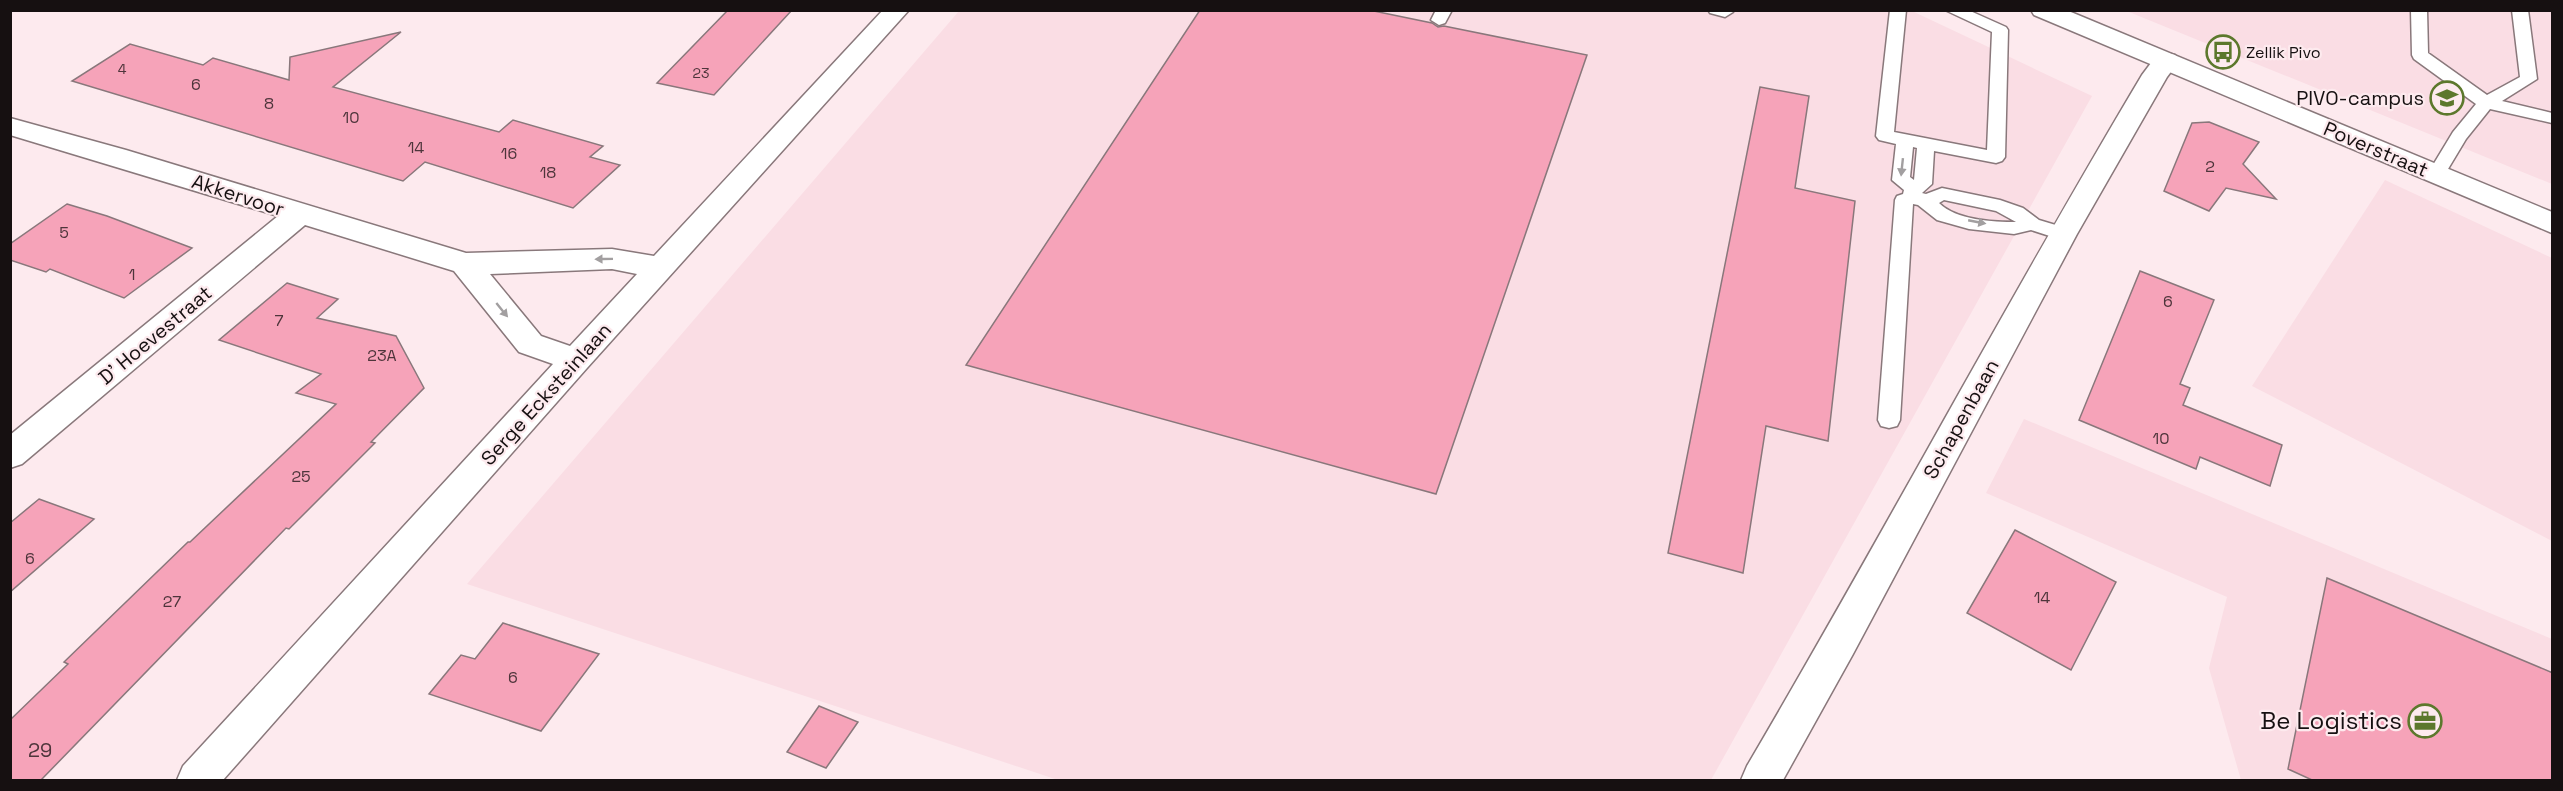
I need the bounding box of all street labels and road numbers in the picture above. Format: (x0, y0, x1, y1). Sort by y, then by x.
street label: Poverstraat (2320, 115, 2432, 183)
street label: Akkervoor (189, 168, 287, 222)
street label: D' Hoevestraat (93, 280, 217, 390)
street label: Serge Ecksteinlaan (475, 317, 617, 471)
street label: Schapenbaan (1917, 354, 2005, 484)

